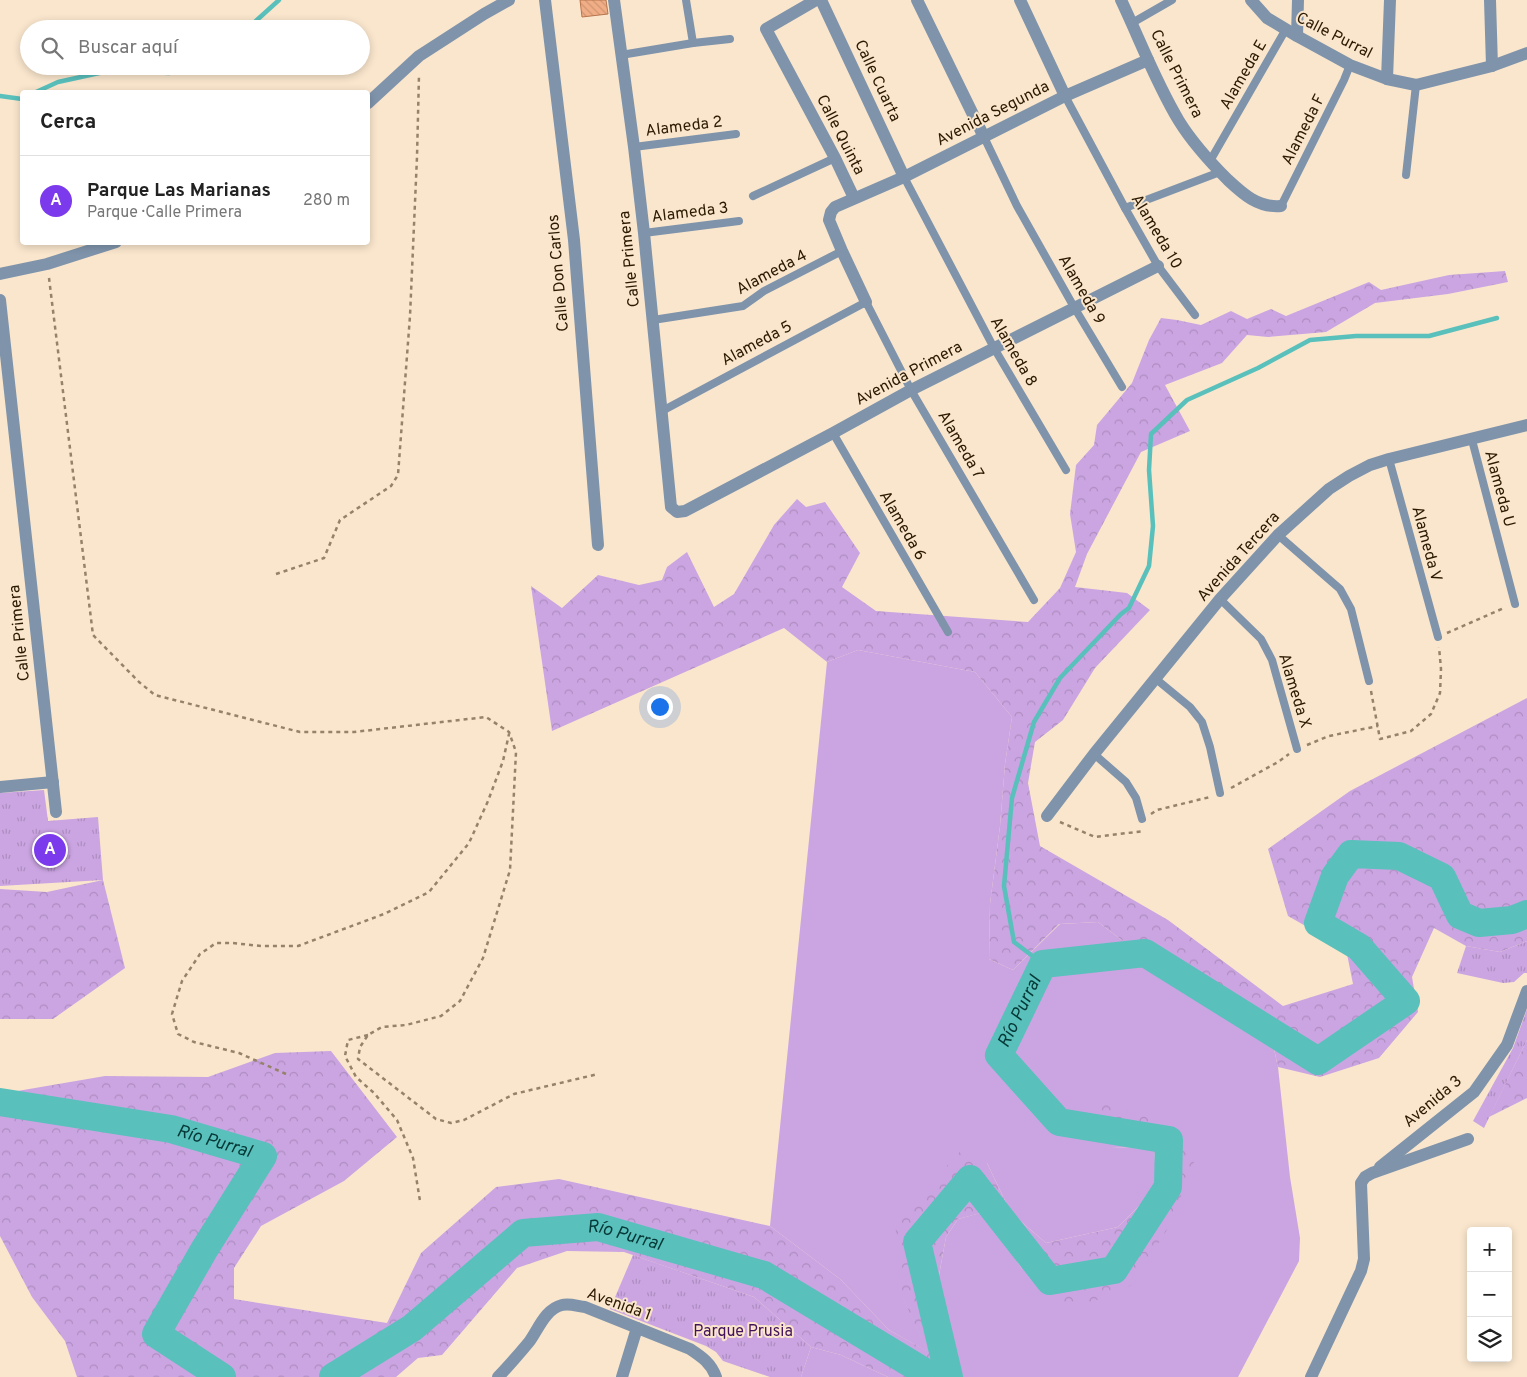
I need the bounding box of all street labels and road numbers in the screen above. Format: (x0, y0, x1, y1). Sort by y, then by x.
street label: Calle Purral (1292, 8, 1376, 64)
street label: Calle Primera (1145, 26, 1207, 122)
street label: Calle Cuarta (849, 37, 905, 125)
street label: Alameda E (1216, 37, 1272, 113)
street label: Avenida Segunda (933, 77, 1053, 151)
street label: Alameda F (1278, 91, 1330, 169)
street label: Calle Quinta (811, 92, 869, 178)
street label: Alameda 2 (644, 112, 724, 142)
street label: Alameda 10 (1126, 191, 1186, 273)
street label: Alameda 3 (650, 198, 730, 228)
street label: Calle Primera (615, 210, 645, 308)
street label: Calle Don Carlos (544, 214, 574, 332)
street label: Alameda 4 (733, 246, 811, 300)
street label: Alameda 9 (1053, 252, 1109, 328)
street label: Alameda 8 (985, 314, 1041, 390)
street label: Alameda 5 (718, 317, 796, 371)
street label: Avenida Primera (852, 337, 966, 411)
street label: Alameda 7 (933, 407, 987, 483)
street label: Alameda U (1479, 448, 1519, 530)
street label: Alameda 6 (874, 488, 930, 564)
street label: Alameda V (1406, 504, 1446, 584)
street label: Avenida Tercera (1193, 508, 1285, 606)
street label: Calle Primera (5, 584, 35, 682)
street label: Alameda X (1273, 651, 1315, 731)
street label: Avenida 3 (1399, 1072, 1467, 1132)
street label: Avenida 1 (584, 1284, 654, 1326)

